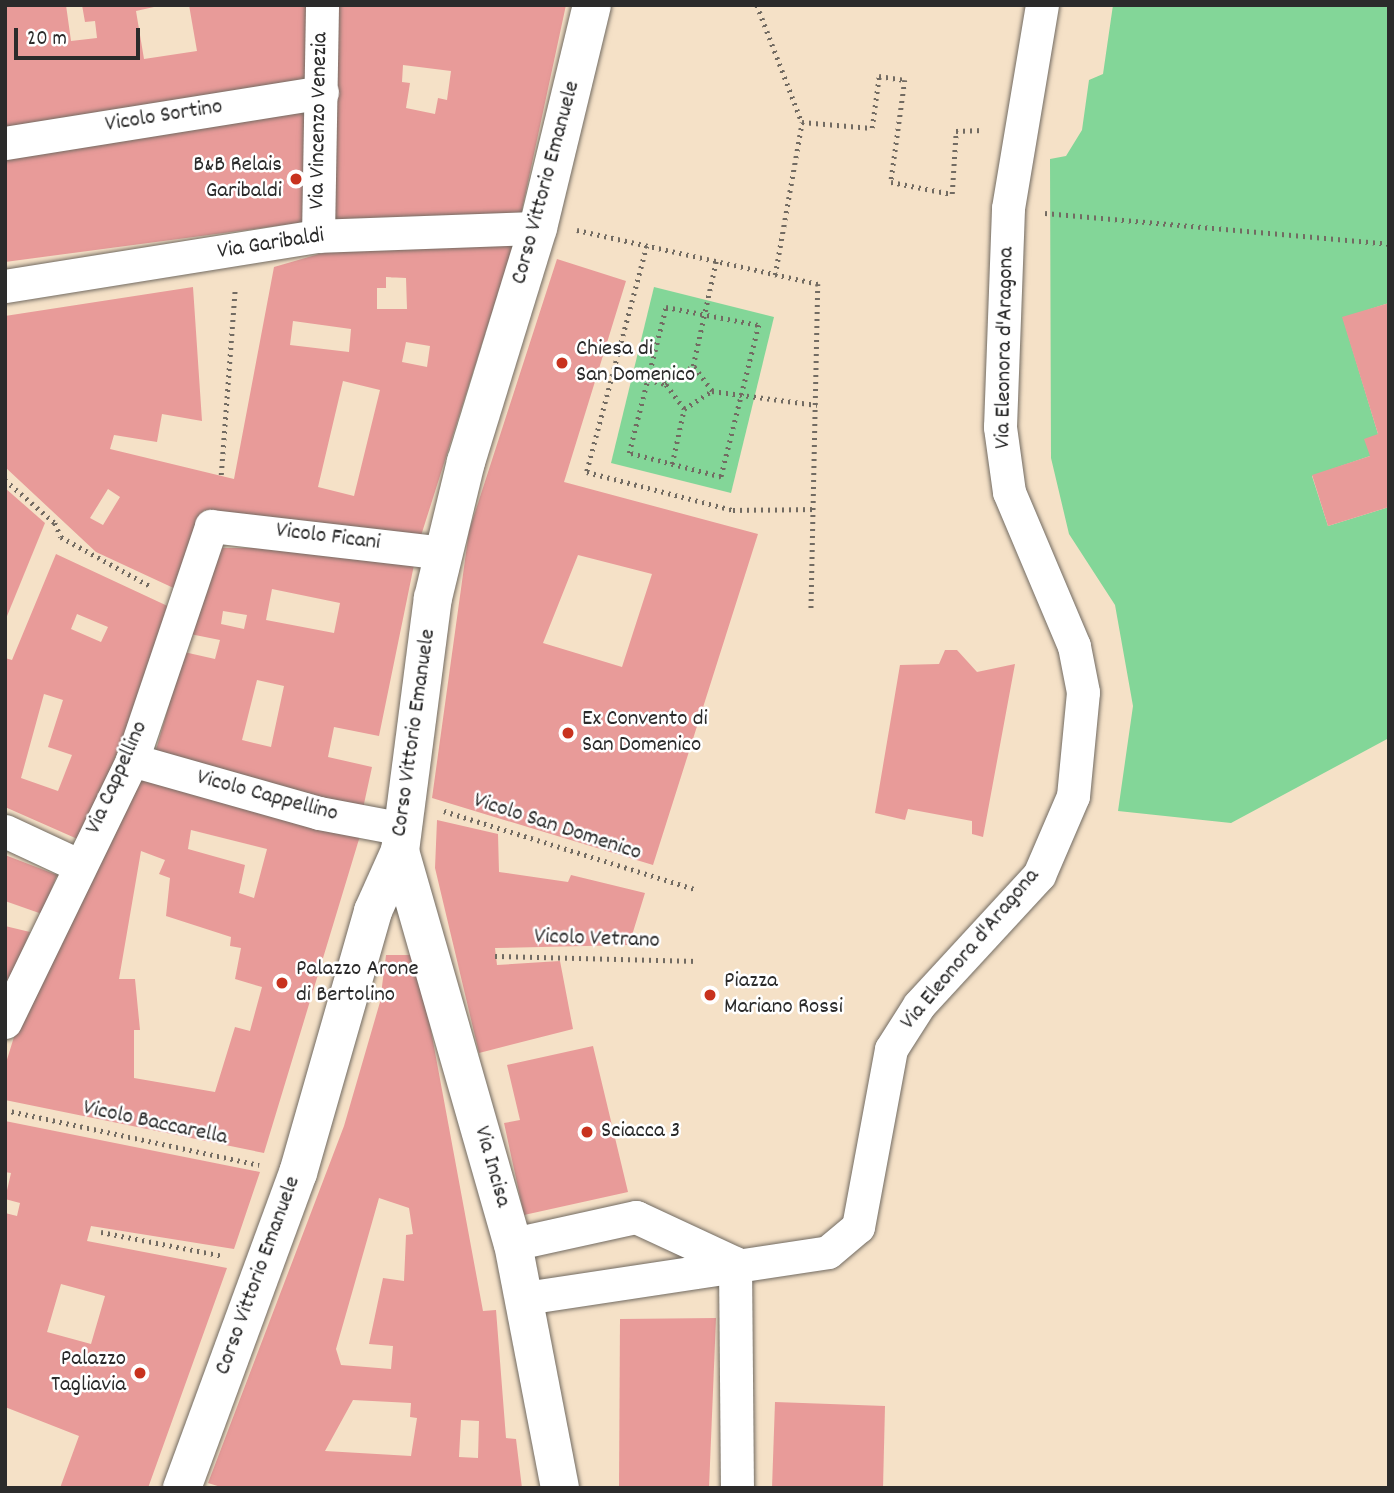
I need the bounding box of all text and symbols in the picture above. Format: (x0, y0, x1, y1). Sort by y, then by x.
scale bar (18, 14, 144, 58)
text: 20 m (27, 25, 67, 55)
street label: Via Vincenzo Venezia (305, 32, 335, 210)
street label: Corso Vittorio Emanuele (507, 78, 587, 288)
street label: Vicolo Sortino (103, 94, 225, 140)
place label: B&B Relais Garibaldi (193, 152, 282, 206)
marker: B&B Relais Garibaldi (288, 171, 304, 187)
street label: Via Garibaldi (216, 223, 326, 267)
street label: Via Eleonora d'Aragona (990, 247, 1022, 449)
place label: Chiesa di San Domenico (576, 336, 695, 390)
marker: Chiesa di San Domenico (554, 355, 570, 371)
street label: Vicolo Ficani (274, 518, 382, 558)
street label: Corso Vittorio Emanuele (387, 627, 443, 839)
place label: Ex Convento di San Domenico (582, 706, 708, 760)
street label: Via Cappellino (81, 717, 155, 839)
marker: Ex Convento di San Domenico (560, 725, 576, 741)
street label: Vicolo Cappellino (193, 765, 341, 829)
street label: Vicolo San Domenico (470, 788, 644, 868)
street label: Via Eleonora d'Aragona (896, 864, 1046, 1036)
street label: Vicolo Vetrano (534, 924, 660, 956)
place label: Palazzo Arone di Bertolino (296, 956, 419, 1010)
place label: Piazza Mariano Rossi (724, 968, 843, 1022)
marker: Palazzo Arone di Bertolino (274, 975, 290, 991)
marker: Piazza Mariano Rossi (702, 987, 718, 1003)
street label: Vicolo Baccarella (80, 1095, 230, 1153)
place label: Sciacca 3 (601, 1118, 680, 1146)
street label: Via Incisa (466, 1123, 516, 1211)
marker: Sciacca 3 (579, 1124, 595, 1140)
street label: Corso Vittorio Emanuele (210, 1173, 308, 1379)
place label: Palazzo Tagliavia (51, 1346, 126, 1400)
marker: Palazzo Tagliavia (132, 1365, 148, 1381)

